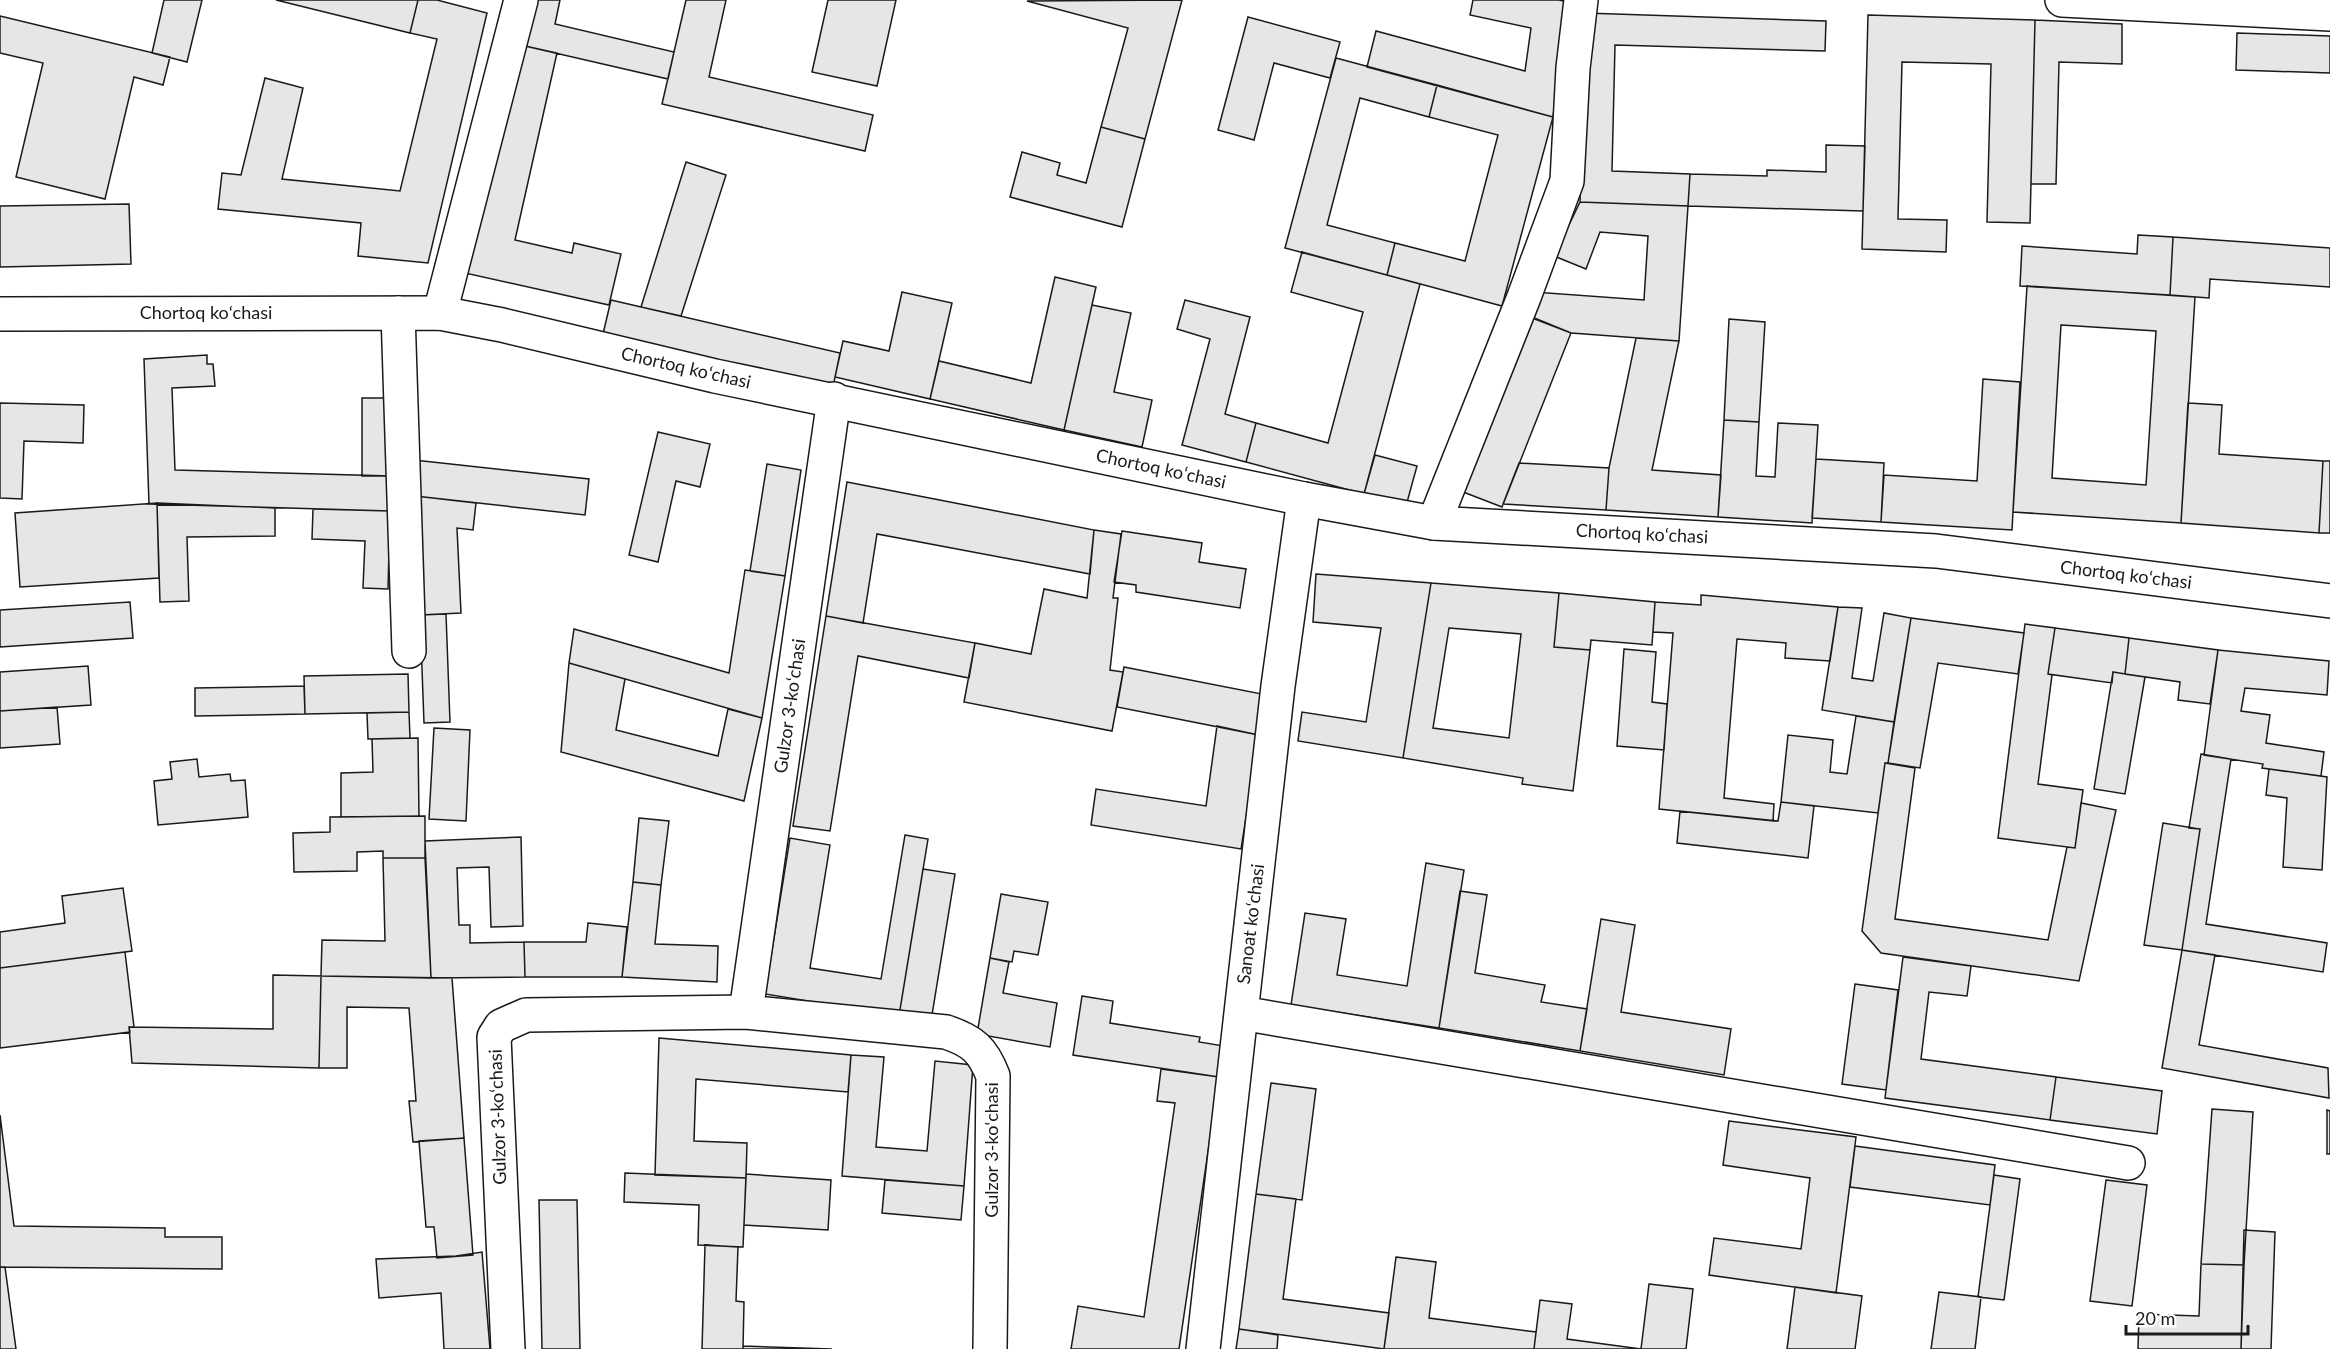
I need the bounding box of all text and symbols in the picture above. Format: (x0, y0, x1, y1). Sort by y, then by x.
street label: Chortoq koʻchasi (140, 301, 272, 323)
street label: Chortoq koʻchasi (619, 341, 753, 393)
street label: Chortoq koʻchasi (1094, 443, 1228, 493)
street label: Chortoq koʻchasi (1575, 519, 1709, 547)
street label: Chortoq koʻchasi (2059, 555, 2193, 593)
street label: Gulzor 3-koʻchasi (769, 637, 809, 775)
street label: Sanoat koʻchasi (1232, 862, 1268, 985)
street label: Gulzor 3-koʻchasi (484, 1049, 510, 1185)
street label: Gulzor 3-koʻchasi (980, 1082, 1002, 1218)
scale bar (2126, 1298, 2248, 1336)
text: 20 m (2135, 1307, 2175, 1329)

